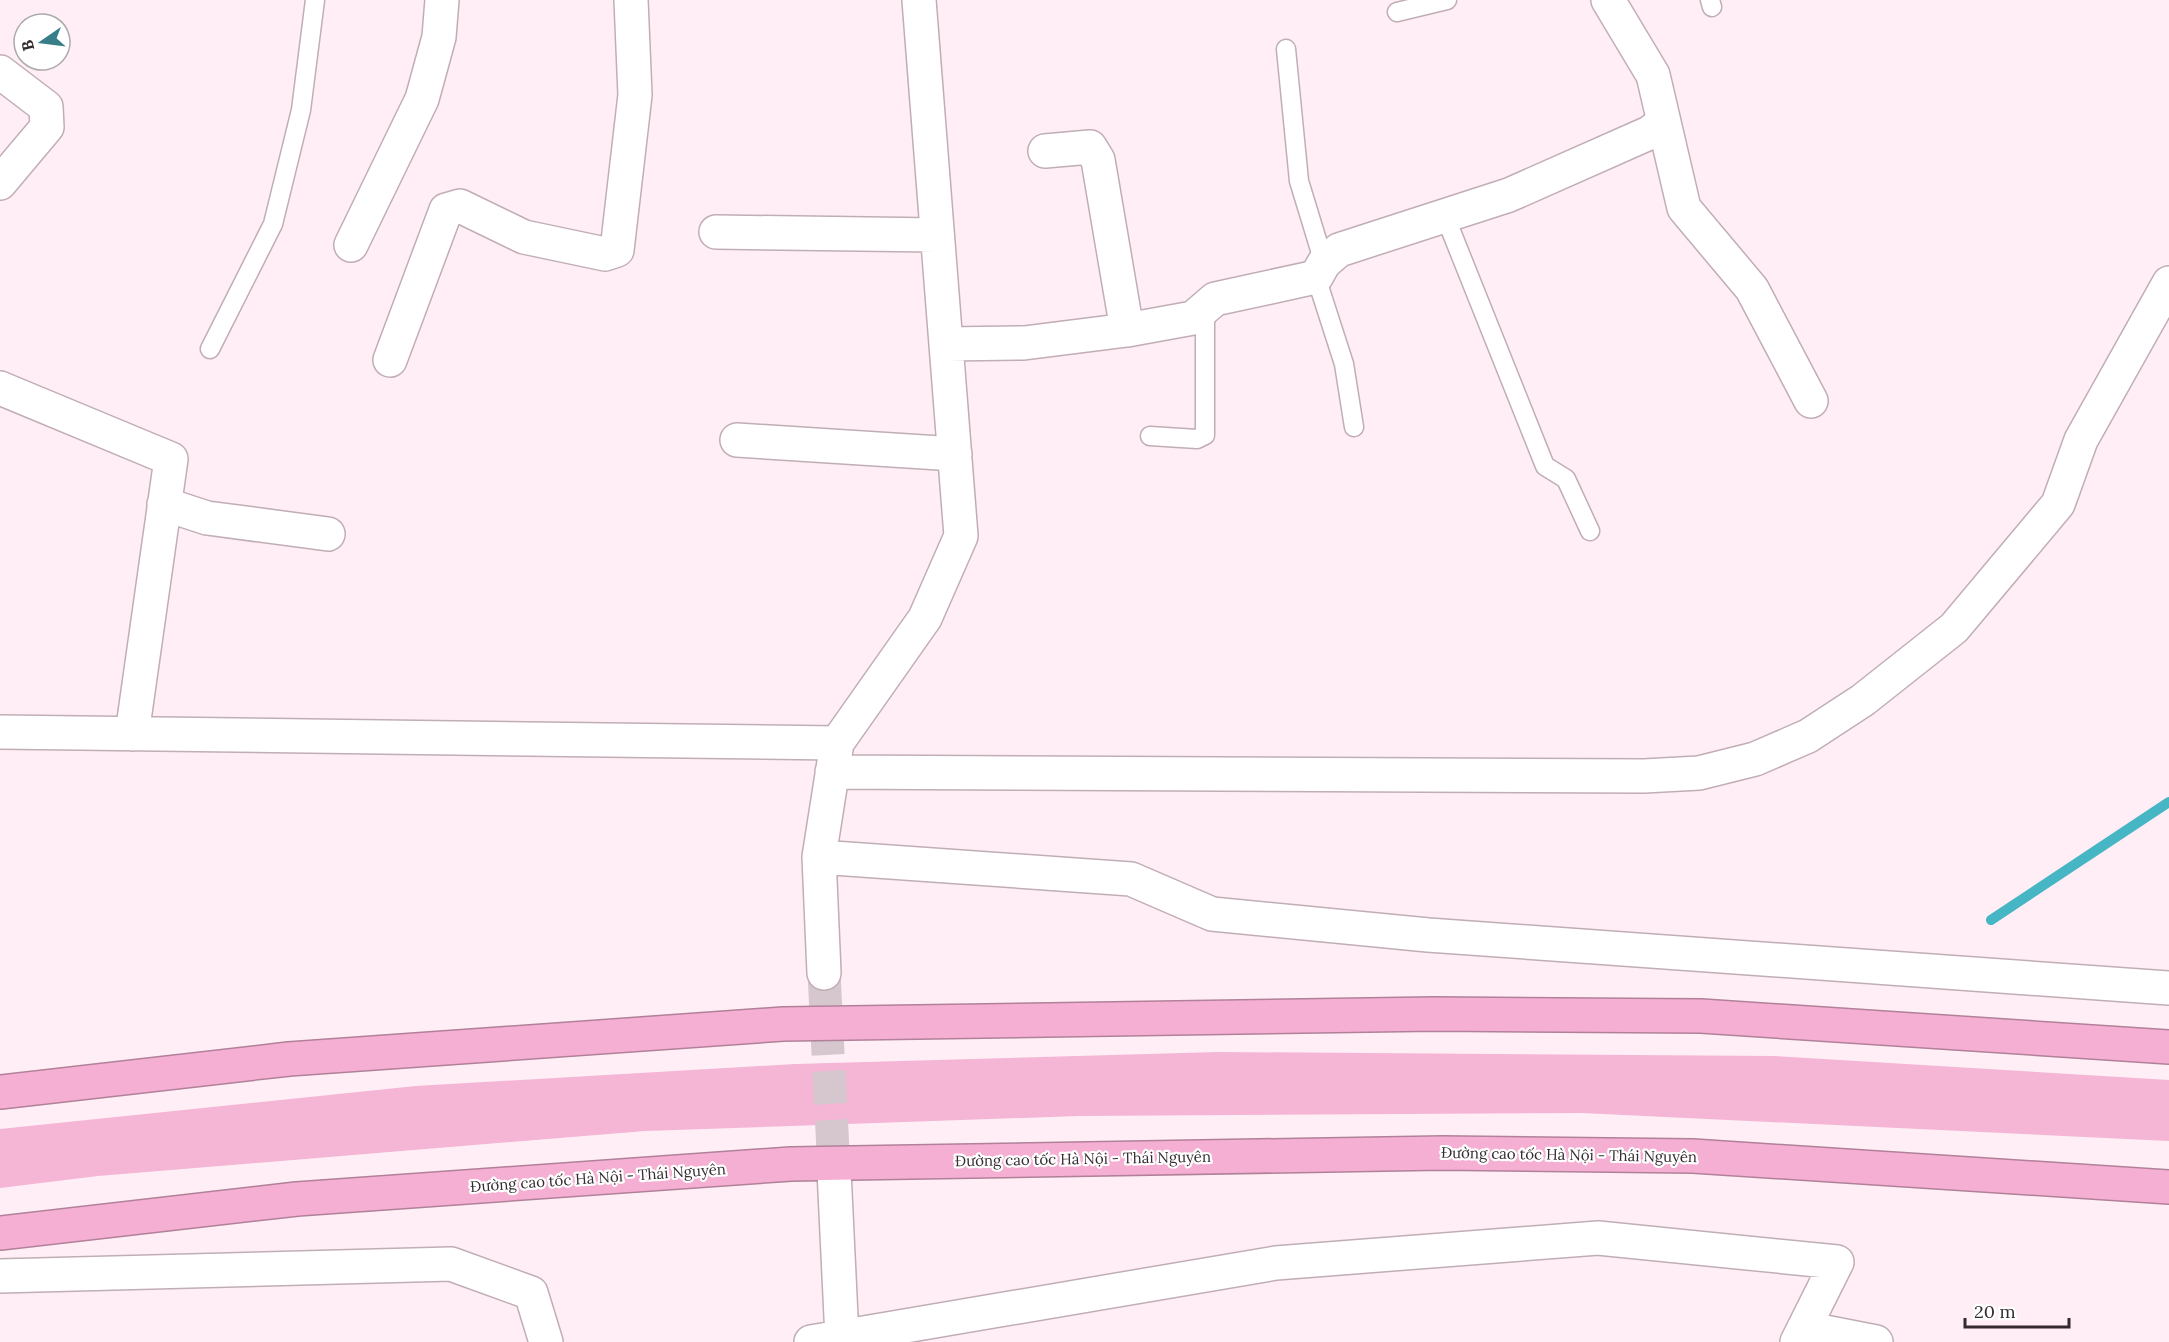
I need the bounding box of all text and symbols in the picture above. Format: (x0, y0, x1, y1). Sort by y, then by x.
north arrow (12, 12, 72, 72)
text: B (16, 38, 38, 53)
street label: Đường cao tốc Hà Nội - Thái Nguyên (1441, 1143, 1697, 1166)
street label: Đường cao tốc Hà Nội - Thái Nguyên (955, 1147, 1211, 1170)
street label: Đường cao tốc Hà Nội - Thái Nguyên (470, 1159, 726, 1196)
scale bar (1965, 1291, 2068, 1329)
text: 20 m (1974, 1300, 2016, 1323)

